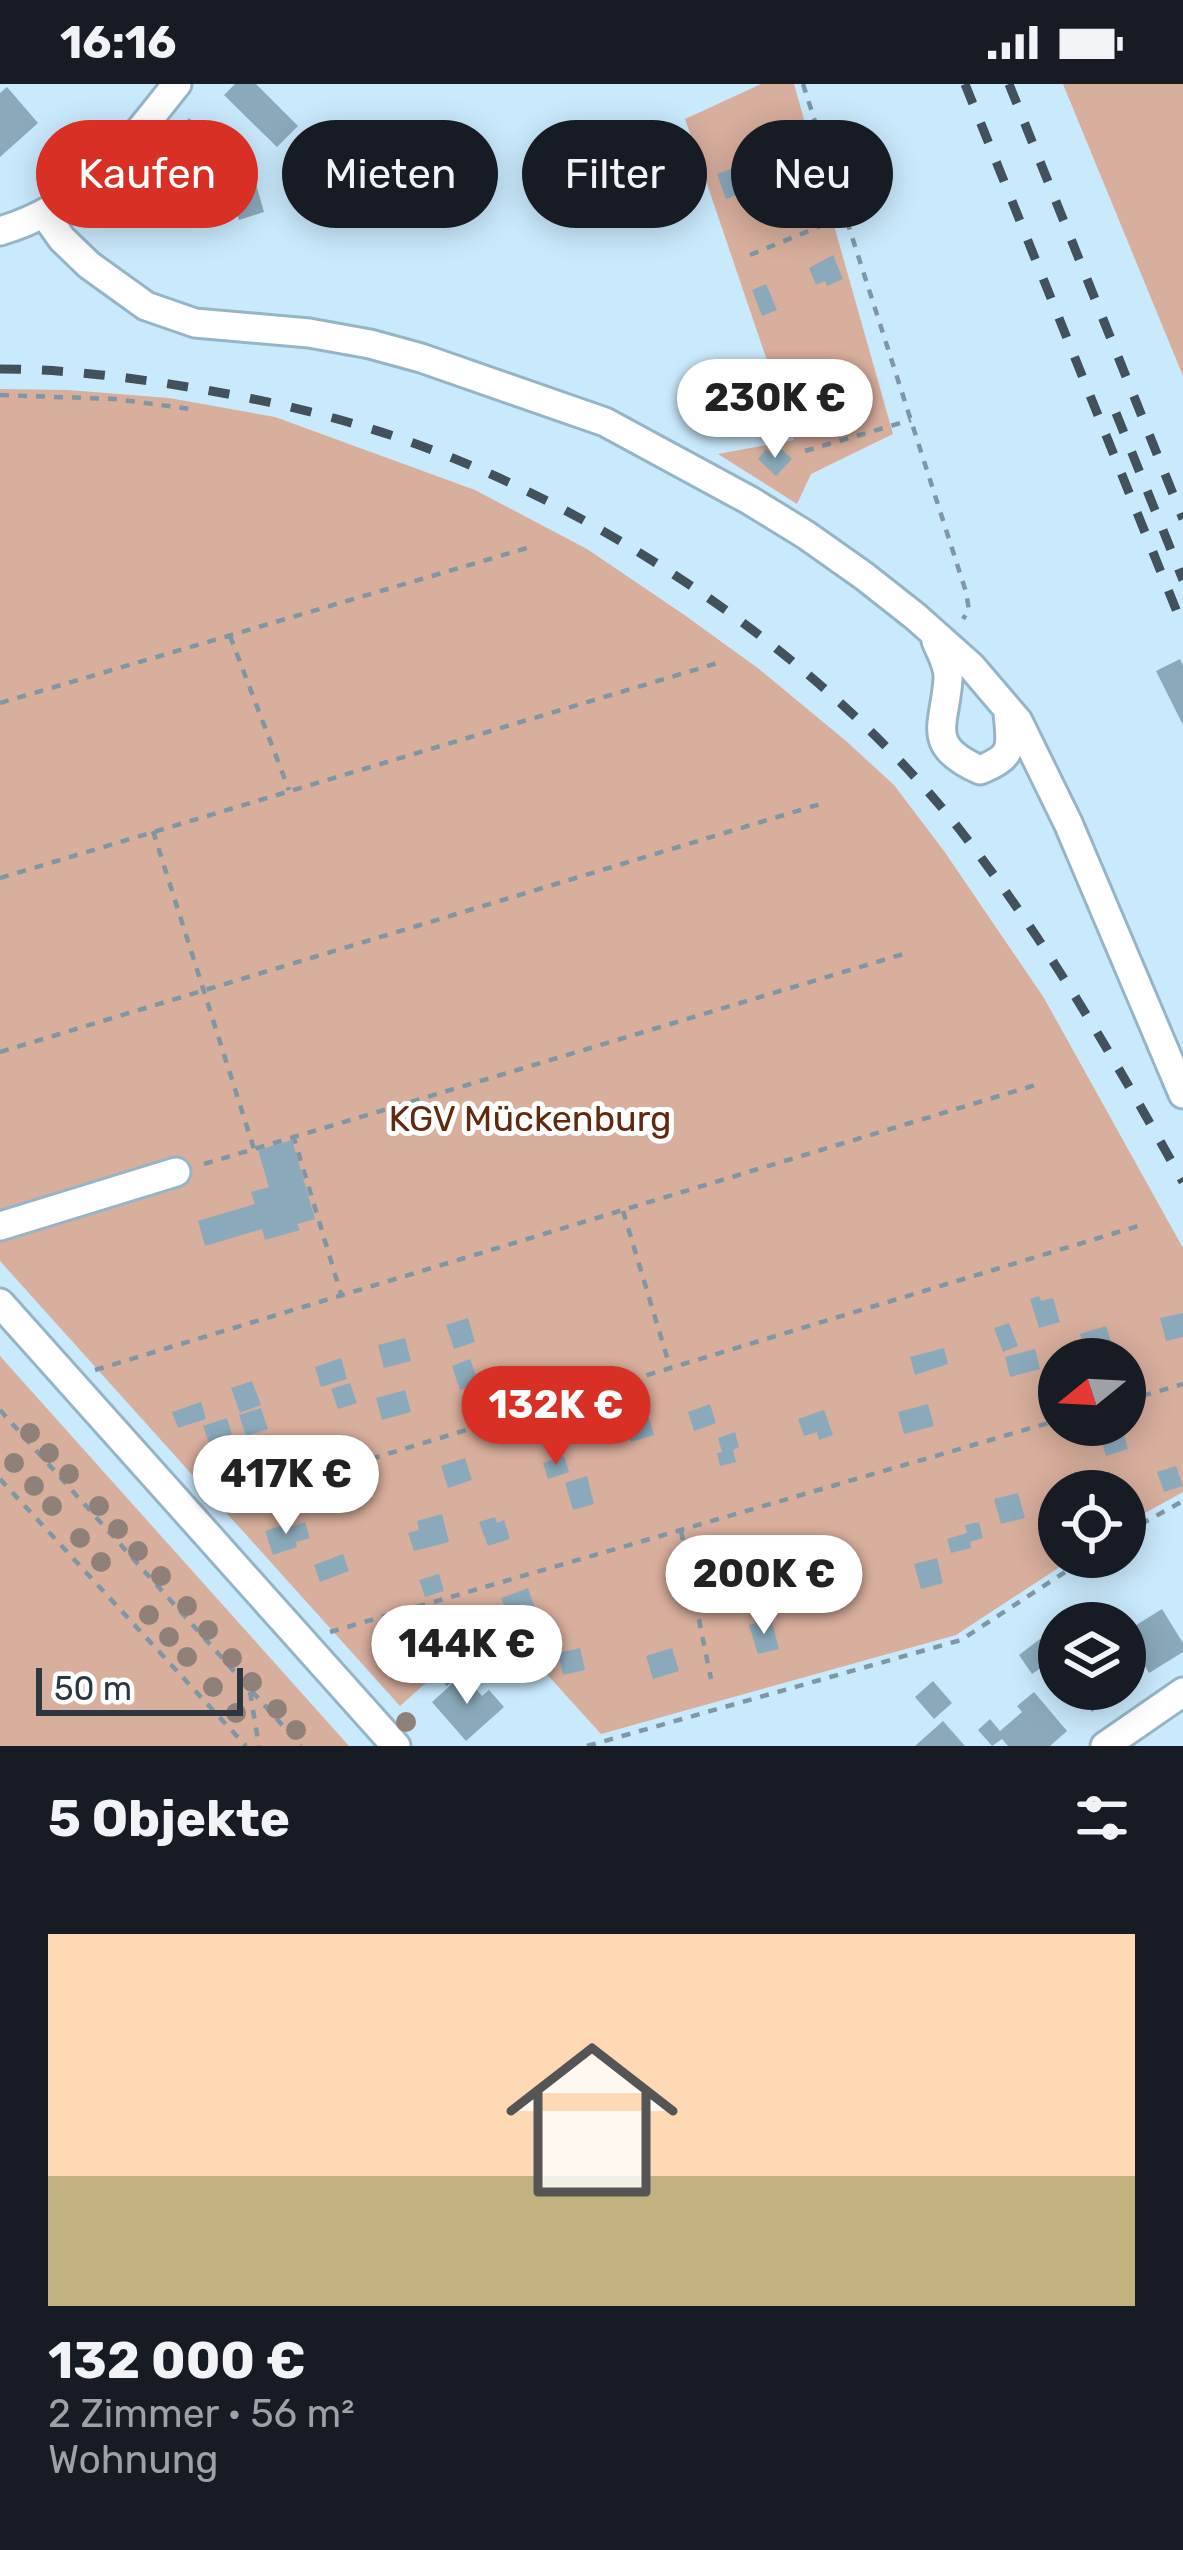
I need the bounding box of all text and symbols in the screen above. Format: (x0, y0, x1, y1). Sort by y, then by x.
text: 16:16 (60, 16, 176, 69)
chip: Kaufen (36, 120, 258, 228)
chip: Mieten (282, 120, 498, 228)
chip: Filter (522, 120, 707, 228)
chip: Neu (731, 120, 893, 228)
pin: 230K € (677, 359, 873, 461)
text: 230K € (704, 375, 846, 421)
park label: KGV Mückenburg (388, 1097, 672, 1140)
north arrow (1038, 1338, 1146, 1446)
map controls (1038, 1338, 1146, 1710)
pin: 132K € (458, 1366, 654, 1468)
text: 132K € (488, 1382, 624, 1428)
pin: 417K € (188, 1435, 384, 1537)
text: 417K € (220, 1451, 352, 1497)
button: locate (1038, 1470, 1146, 1578)
pin: 200K € (666, 1535, 862, 1637)
text: 200K € (693, 1551, 836, 1597)
button: layers (1038, 1602, 1146, 1710)
pin: 144K € (369, 1605, 565, 1707)
text: 144K € (398, 1621, 536, 1667)
scale bar (36, 1662, 243, 1715)
text: 50 m (54, 1669, 132, 1708)
icon: filters (1069, 1785, 1135, 1851)
text: 5 Objekte (48, 1788, 290, 1849)
icon: home (484, 2012, 700, 2228)
text: 132 000 € (48, 2330, 306, 2391)
text: 2 Zimmer · 56 m² (48, 2391, 355, 2437)
text: Wohnung (48, 2437, 219, 2483)

